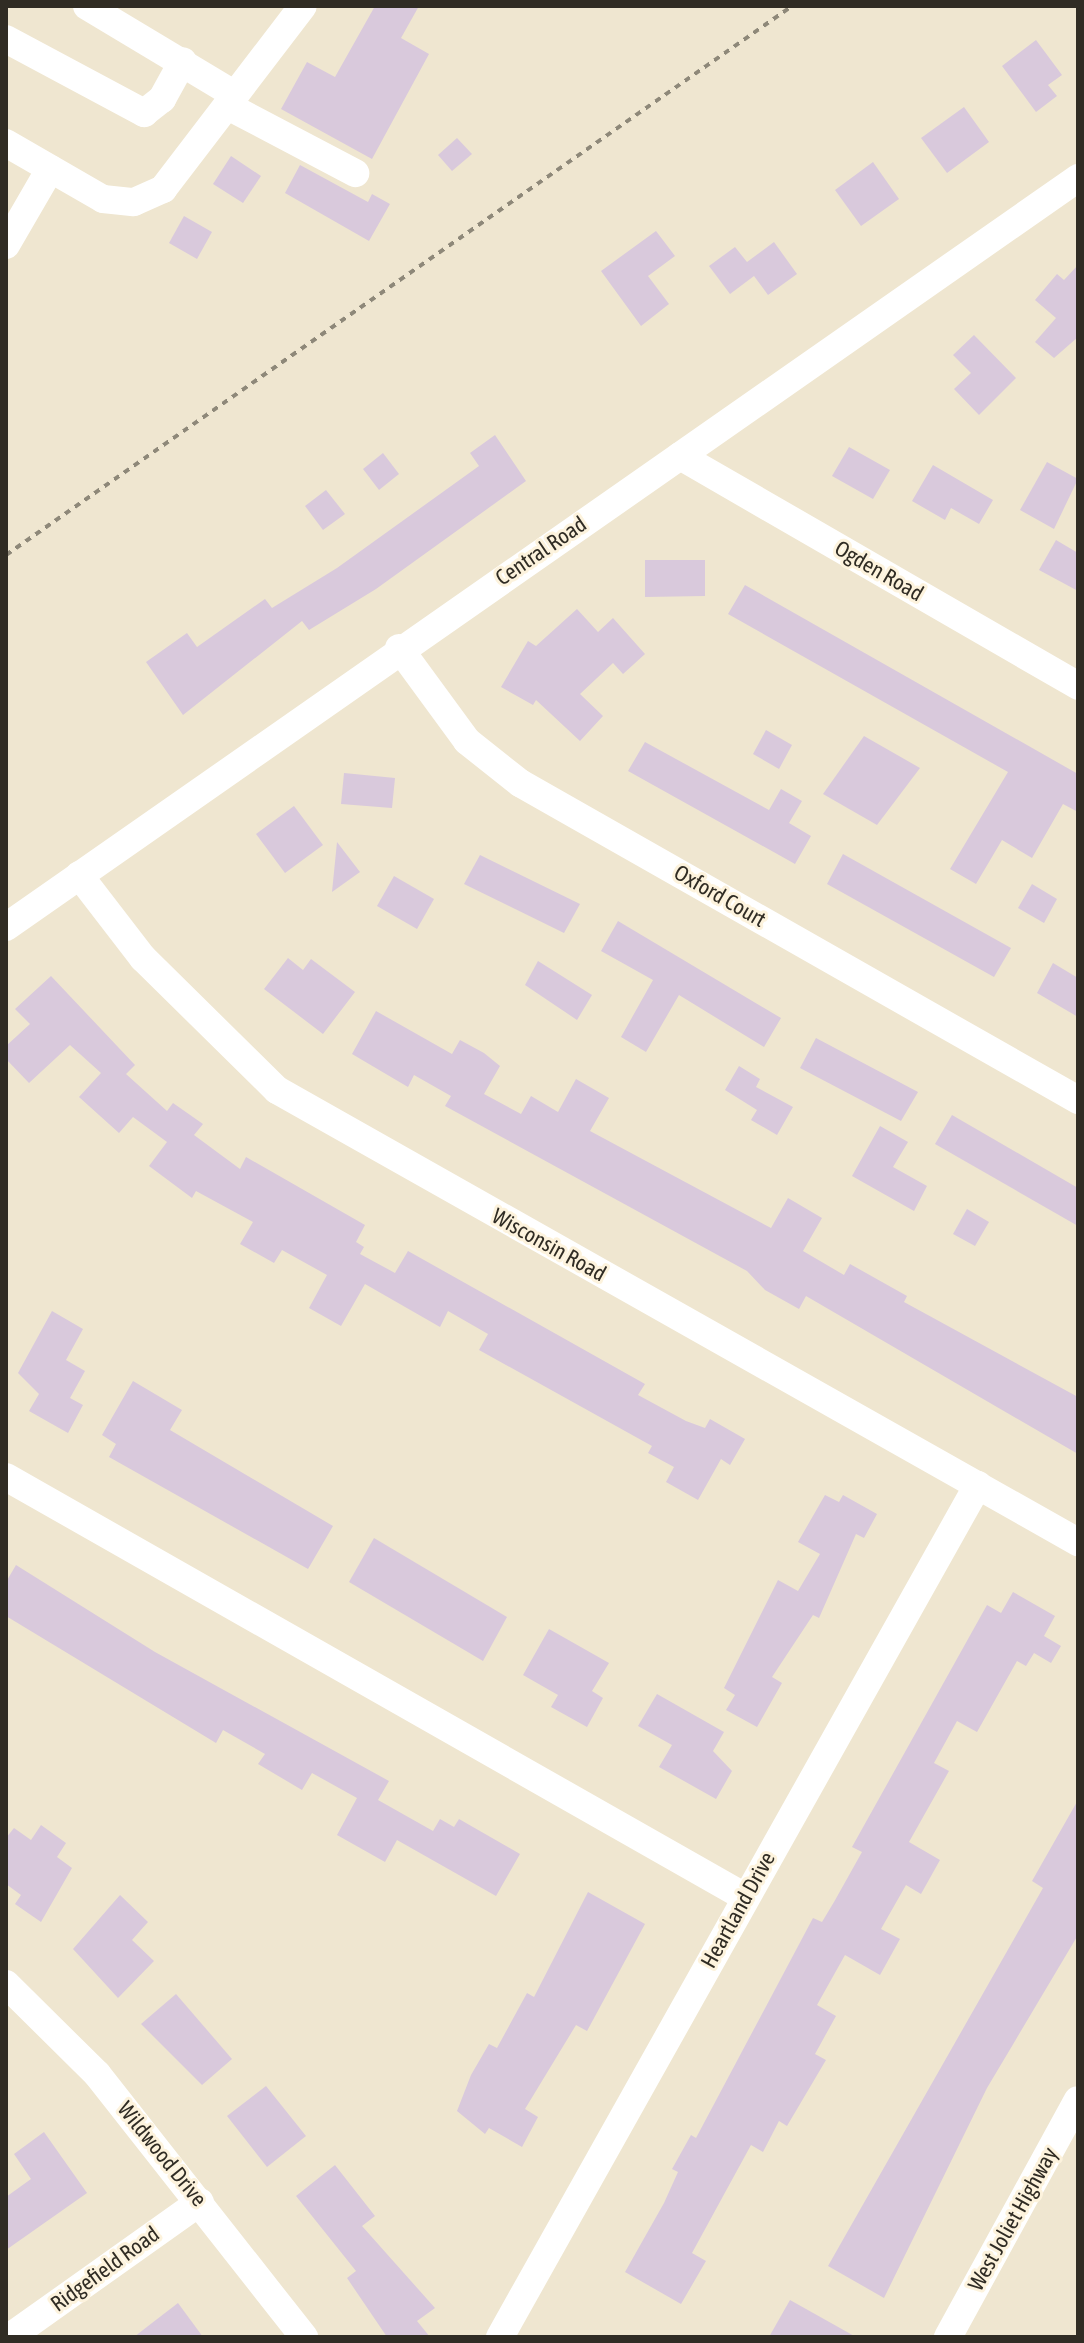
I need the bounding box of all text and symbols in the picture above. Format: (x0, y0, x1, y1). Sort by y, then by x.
street label: Central Road (491, 511, 591, 591)
street label: Ogden Road (830, 535, 928, 607)
street label: Oxford Court (669, 859, 771, 933)
street label: Wisconsin Road (487, 1203, 611, 1287)
street label: Heartland Drive (695, 1847, 781, 1973)
street label: Wildwood Drive (112, 2096, 212, 2212)
street label: West Joliet Highway (963, 2143, 1063, 2295)
street label: Ridgefield Road (46, 2221, 164, 2317)

